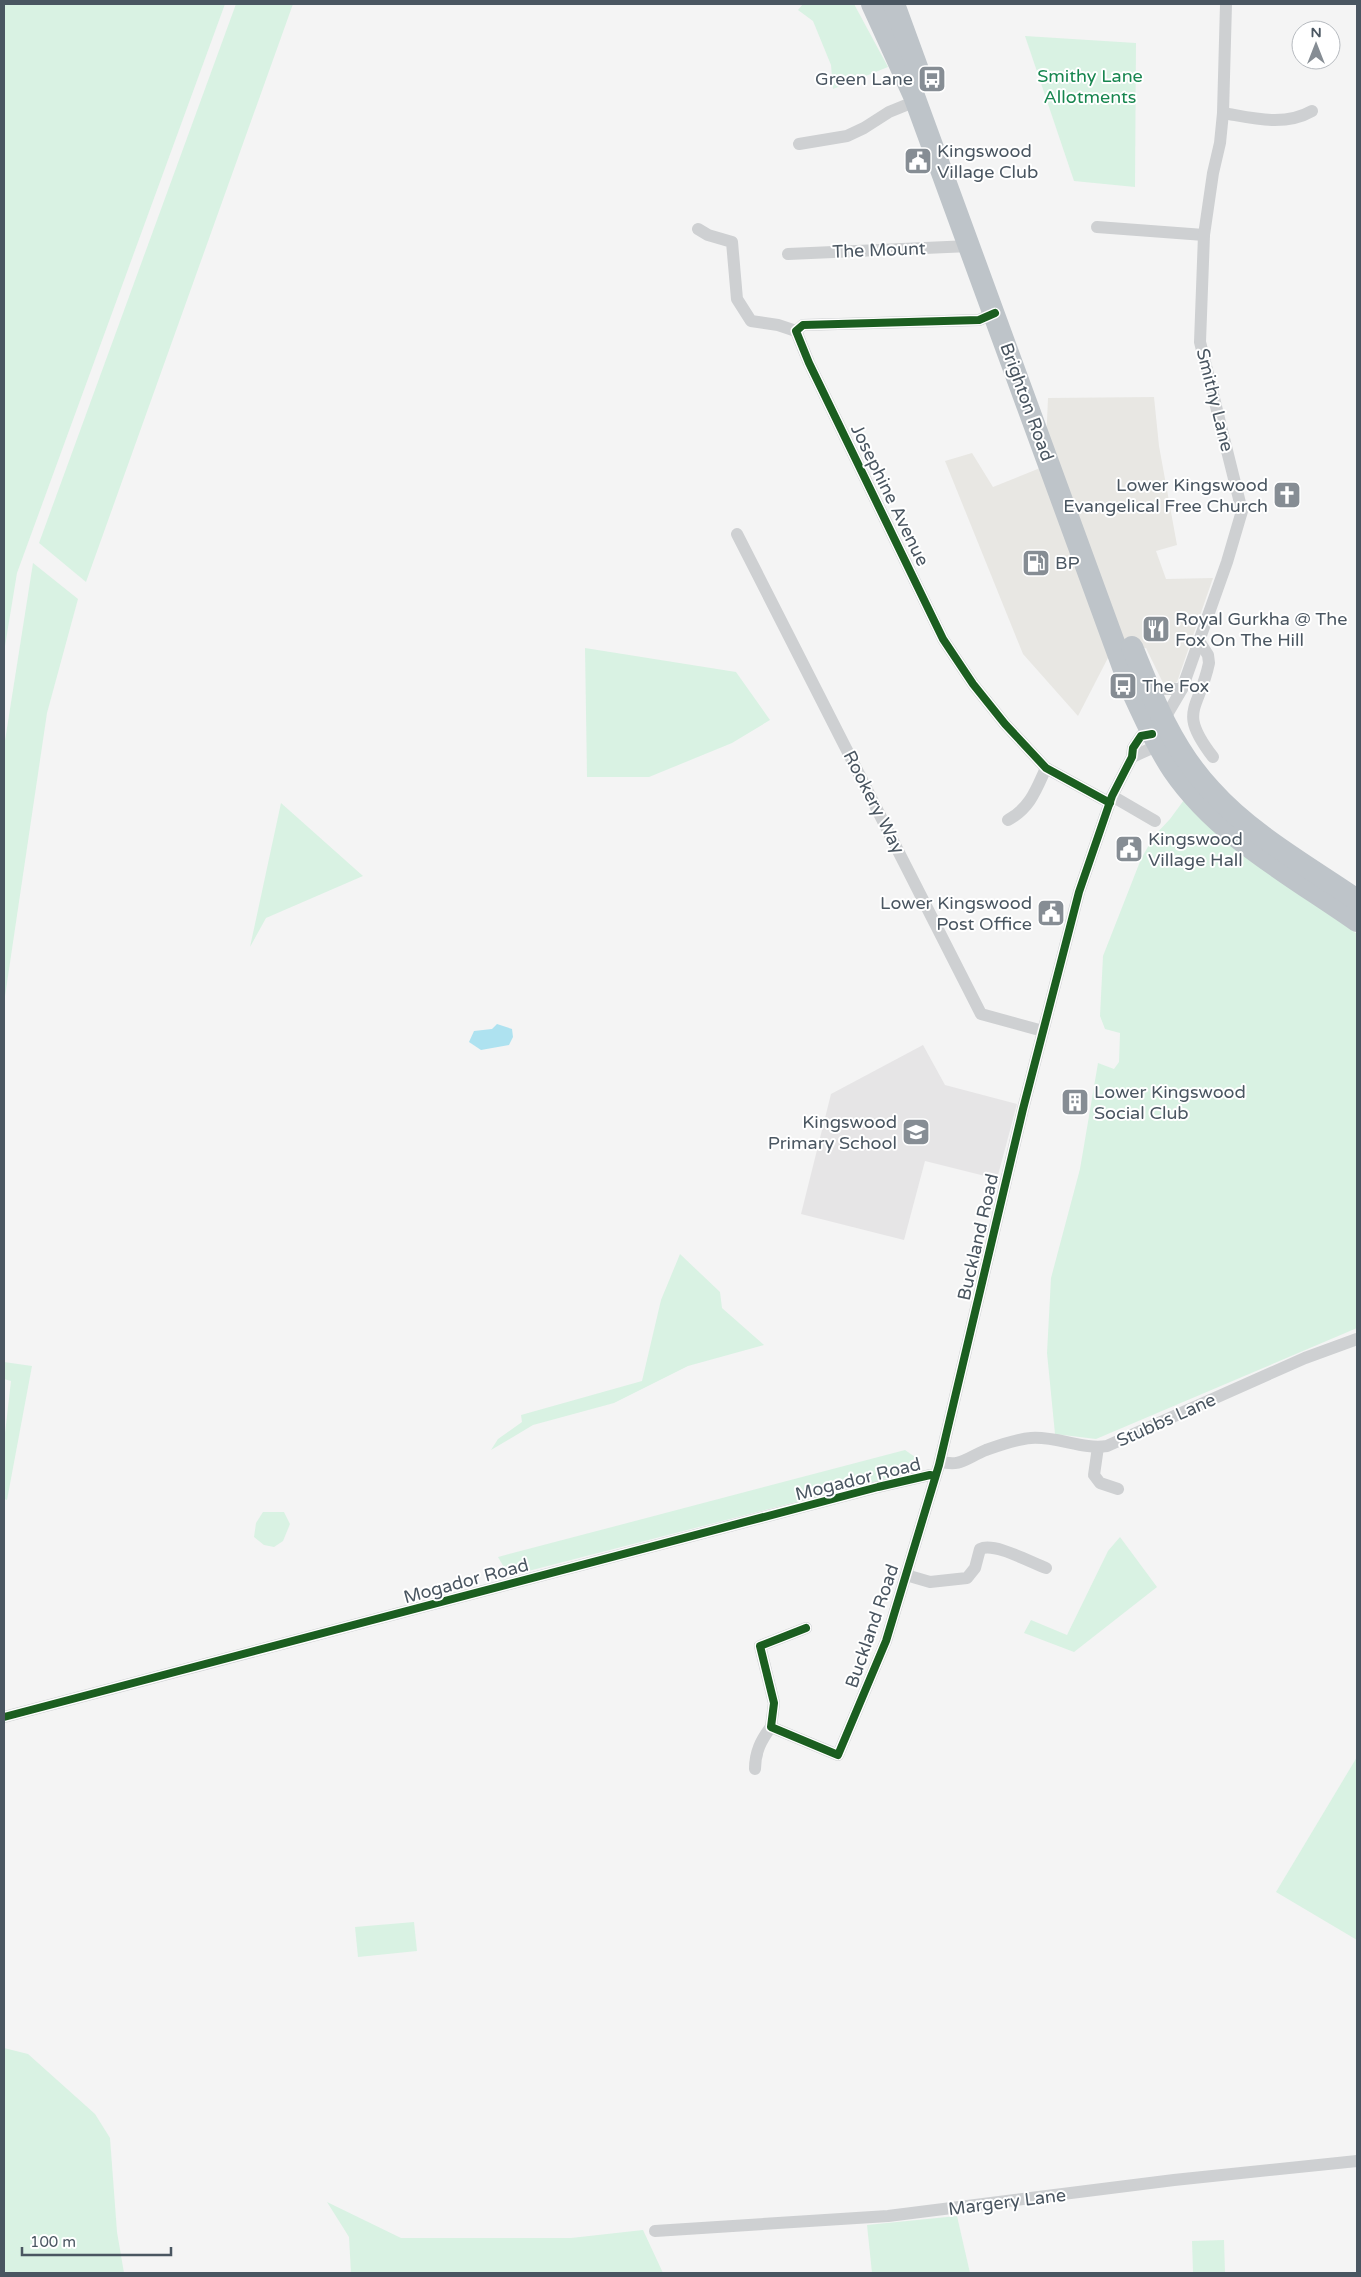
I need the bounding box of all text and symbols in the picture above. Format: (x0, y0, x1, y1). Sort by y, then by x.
north arrow (1291, 20, 1341, 70)
text: N (1310, 24, 1322, 41)
bus stop icon: Green Lane (917, 64, 947, 94)
park label: Smithy Lane Allotments (1037, 65, 1143, 108)
place label: Green Lane (815, 68, 913, 90)
place label: Kingswood Village Club (937, 140, 1038, 183)
public building icon: Kingswood Village Club (903, 146, 933, 176)
street label: The Mount (832, 237, 926, 263)
street label: Brighton Road (995, 340, 1059, 464)
street label: Smithy Lane (1192, 346, 1238, 454)
street label: Josephine Avenue (846, 420, 934, 570)
place label: Lower Kingswood Evangelical Free Church (1063, 474, 1268, 517)
church icon: Lower Kingswood Evangelical Free Church (1272, 480, 1302, 510)
fuel station icon: BP (1021, 548, 1051, 578)
place label: BP (1055, 552, 1080, 574)
place label: Royal Gurkha @ The Fox On The Hill (1175, 608, 1347, 651)
restaurant icon: Royal Gurkha @ The Fox On The Hill (1141, 614, 1171, 644)
bus stop icon: The Fox (1108, 671, 1138, 701)
place label: The Fox (1142, 675, 1209, 697)
street label: Rookery Way (839, 747, 910, 858)
place label: Kingswood Village Hall (1148, 828, 1243, 871)
public building icon: Kingswood Village Hall (1114, 834, 1144, 864)
place label: Lower Kingswood Post Office (880, 892, 1032, 935)
public building icon: Lower Kingswood Post Office (1036, 898, 1066, 928)
place label: Lower Kingswood Social Club (1094, 1081, 1246, 1124)
building icon: Lower Kingswood Social Club (1060, 1087, 1090, 1117)
place label: Kingswood Primary School (768, 1111, 897, 1154)
school or university icon: Kingswood Primary School (901, 1117, 931, 1147)
street label: Buckland Road (953, 1171, 1003, 1303)
street label: Stubbs Lane (1113, 1388, 1219, 1452)
street label: Mogador Road (793, 1453, 923, 1505)
street label: Mogador Road (401, 1554, 531, 1608)
street label: Buckland Road (841, 1561, 903, 1691)
street label: Margery Lane (947, 2184, 1067, 2220)
scale bar (22, 2224, 171, 2256)
text: 100 m (30, 2233, 76, 2251)

